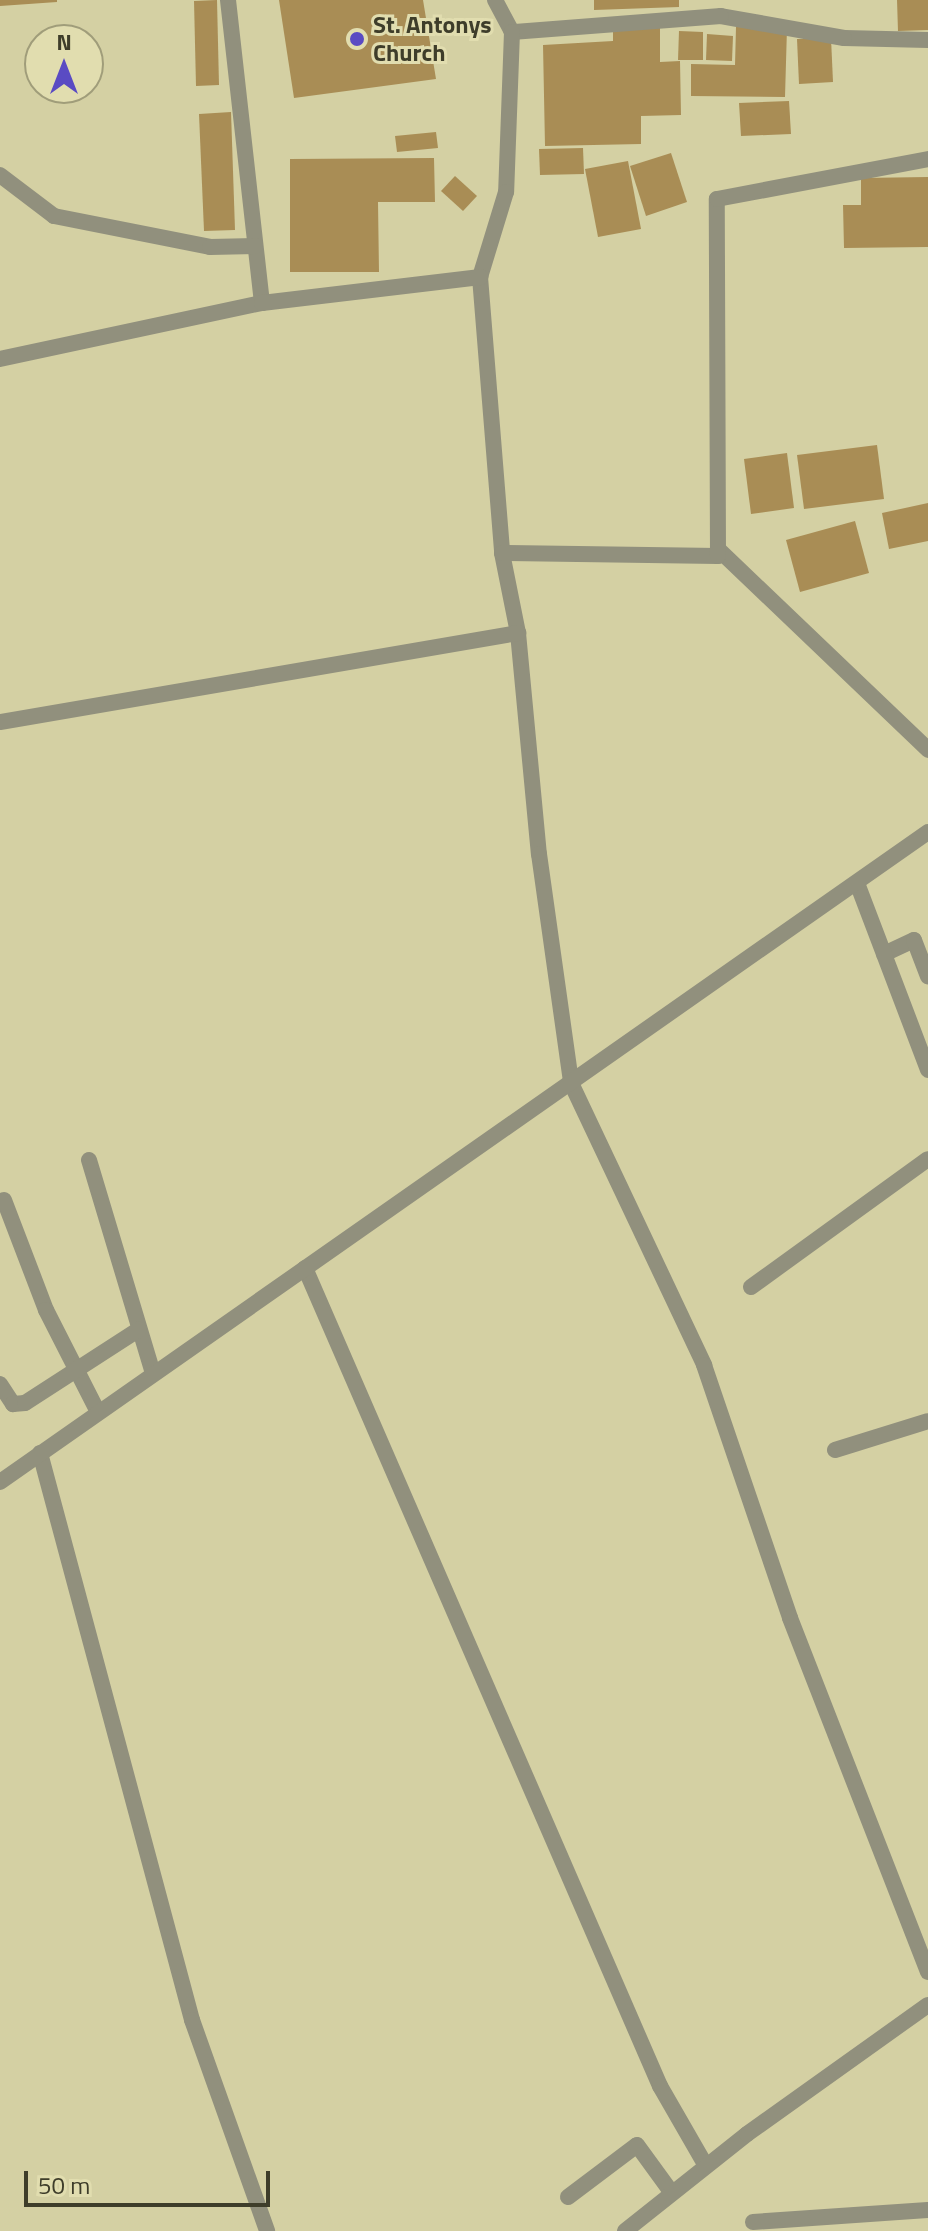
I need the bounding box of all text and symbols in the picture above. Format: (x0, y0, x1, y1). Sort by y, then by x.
place label: St. Antonys Church (373, 11, 492, 67)
north arrow (24, 24, 104, 104)
text: N (56, 25, 72, 59)
marker: St. Antonys Church (348, 30, 366, 48)
scale bar (28, 2155, 274, 2205)
text: 50 m (38, 2167, 90, 2203)

